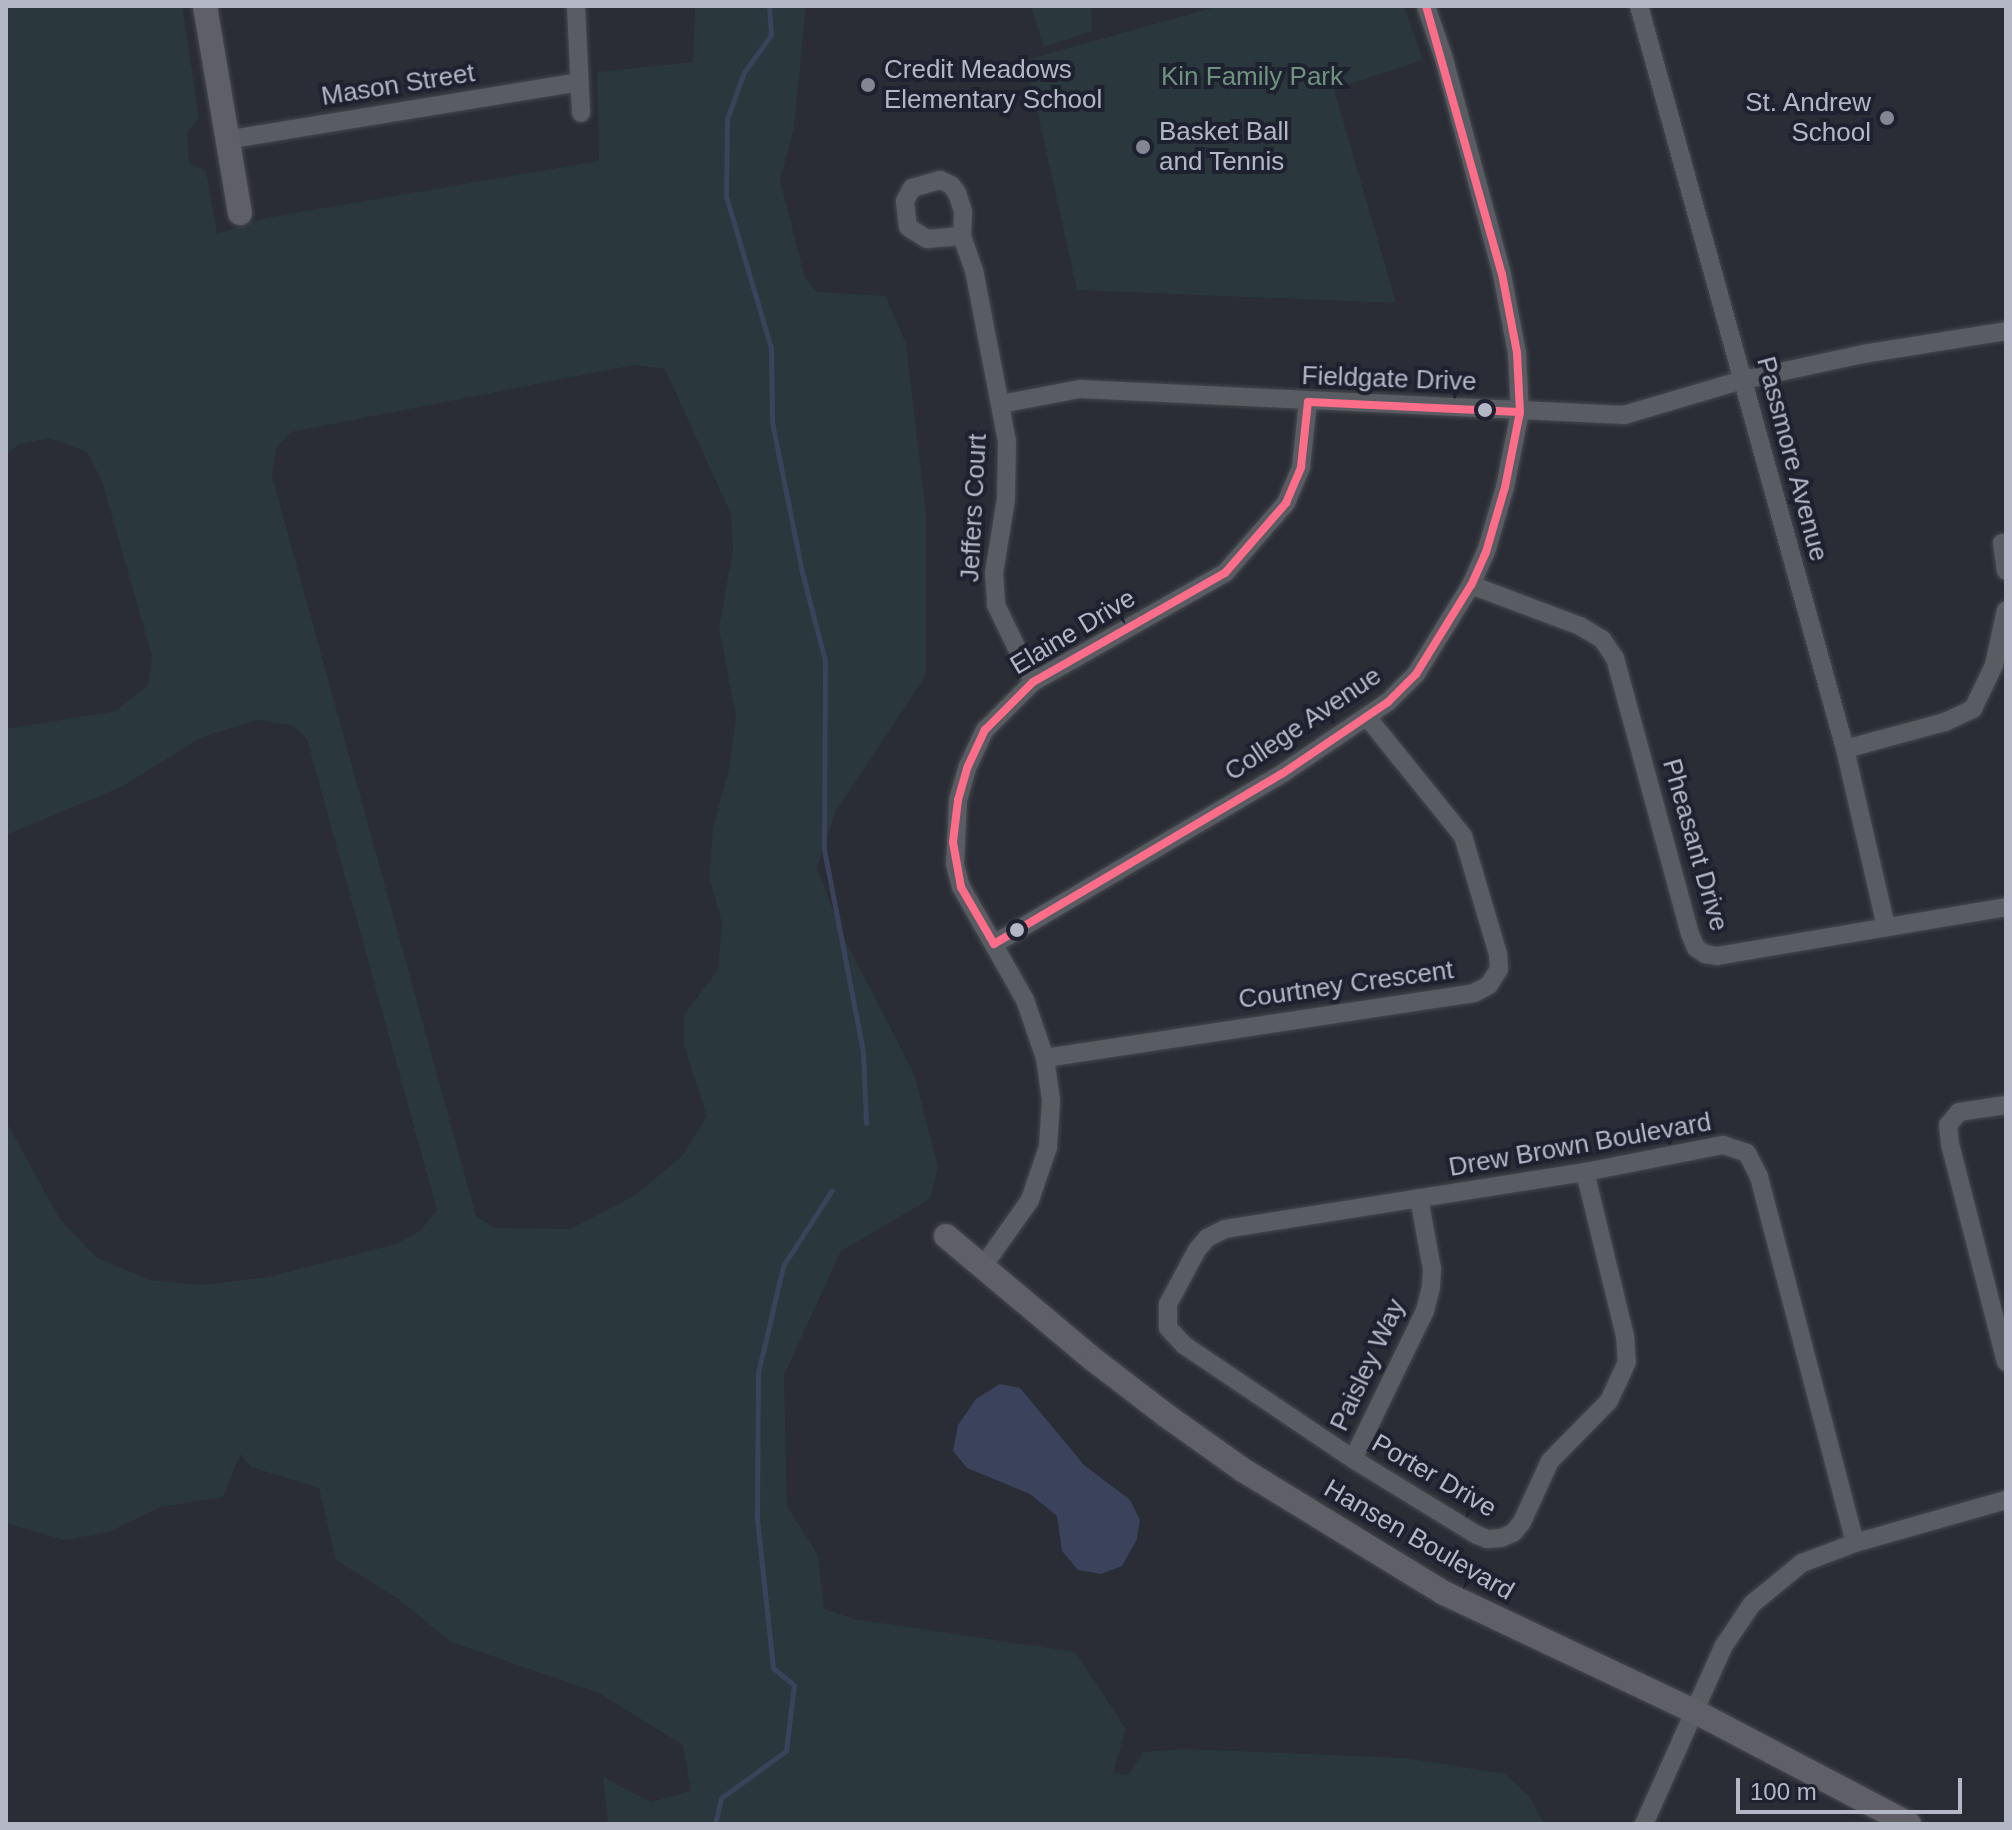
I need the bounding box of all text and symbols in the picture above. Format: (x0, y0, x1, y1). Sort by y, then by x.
place label: Credit Meadows Elementary School (884, 54, 1102, 116)
street label: Mason Street (319, 57, 477, 113)
park label: Kin Family Park (1161, 61, 1343, 93)
marker: Credit Meadows Elementary School (859, 76, 877, 94)
place label: St. Andrew School (1744, 87, 1871, 148)
marker: St. Andrew School (1878, 109, 1896, 127)
place label: Basket Ball and Tennis (1159, 116, 1289, 178)
marker: Basket Ball and Tennis (1134, 138, 1152, 156)
street label: Passmore Avenue (1750, 353, 1834, 565)
street label: Fieldgate Drive (1301, 360, 1477, 398)
unlabelled marker (1477, 402, 1493, 418)
street label: Jeffers Court (955, 433, 993, 583)
street label: Elaine Drive (1005, 583, 1141, 681)
street label: College Avenue (1218, 660, 1388, 788)
street label: Pheasant Drive (1656, 755, 1734, 935)
unlabelled marker (1009, 922, 1025, 938)
street label: Courtney Crescent (1237, 954, 1455, 1016)
street label: Drew Brown Boulevard (1446, 1107, 1714, 1183)
street label: Paisley Way (1324, 1294, 1412, 1436)
street label: Porter Drive (1366, 1428, 1502, 1524)
street label: Hansen Boulevard (1319, 1473, 1519, 1607)
scale bar (1740, 1762, 1966, 1812)
text: 100 m (1750, 1778, 1817, 1805)

